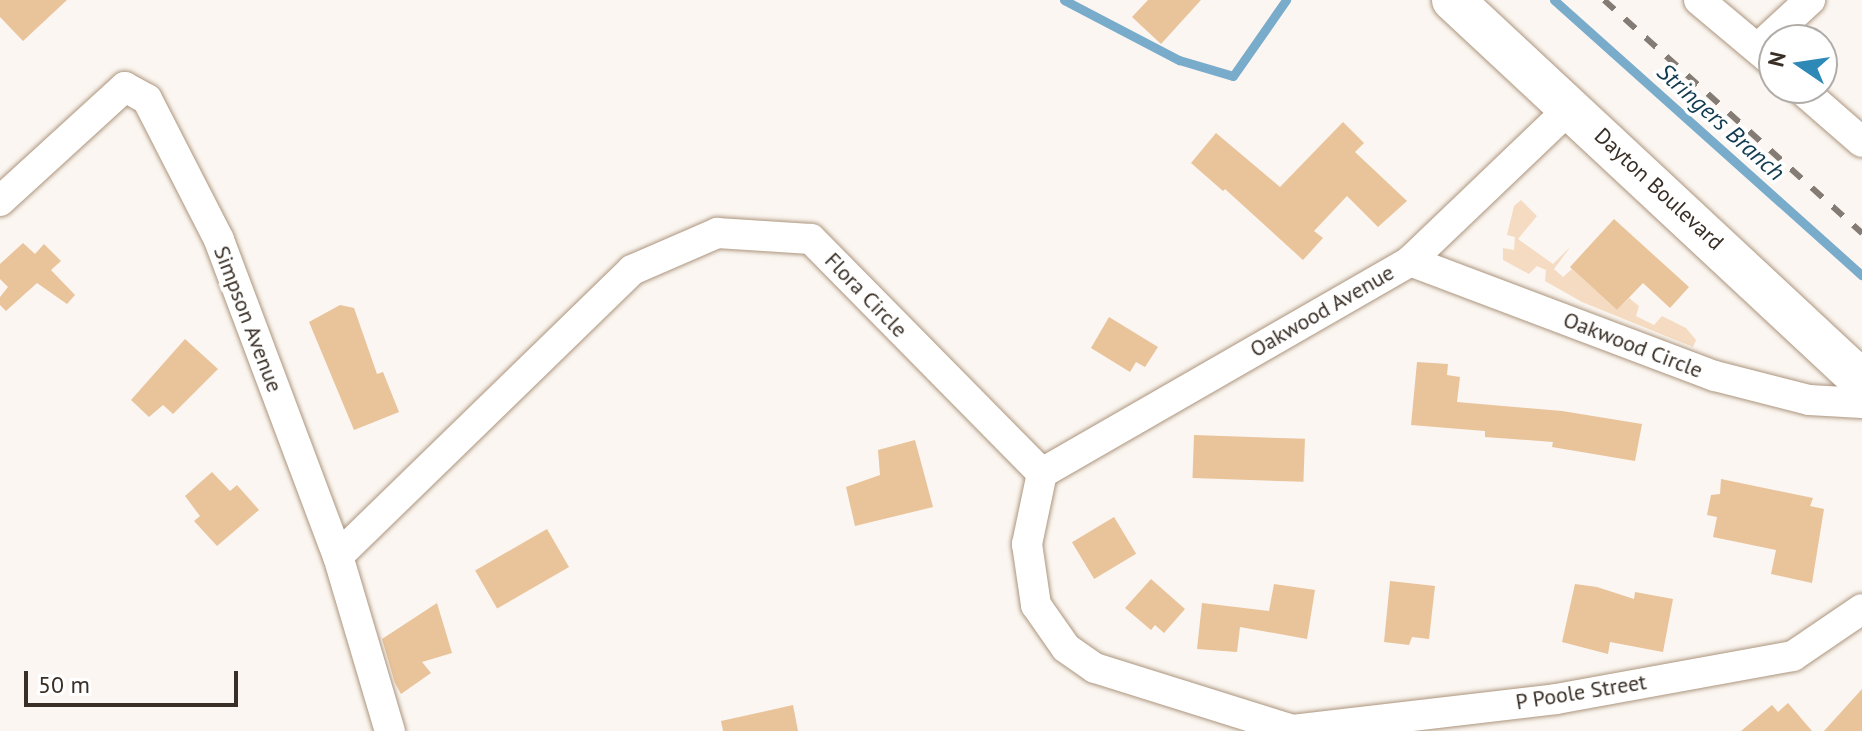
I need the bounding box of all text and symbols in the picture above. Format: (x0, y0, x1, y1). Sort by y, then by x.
north arrow (1758, 24, 1838, 104)
text: N (1761, 49, 1792, 69)
water label: Stringers Branch (1651, 57, 1791, 187)
street label: Dayton Boulevard (1589, 122, 1729, 256)
street label: Simpson Avenue (208, 242, 288, 396)
street label: Flora Circle (819, 247, 913, 343)
street label: Oakwood Avenue (1245, 259, 1399, 363)
street label: Oakwood Circle (1560, 306, 1706, 384)
scale bar (28, 655, 242, 705)
text: 50 m (38, 669, 90, 700)
street label: P Poole Street (1513, 669, 1649, 715)

